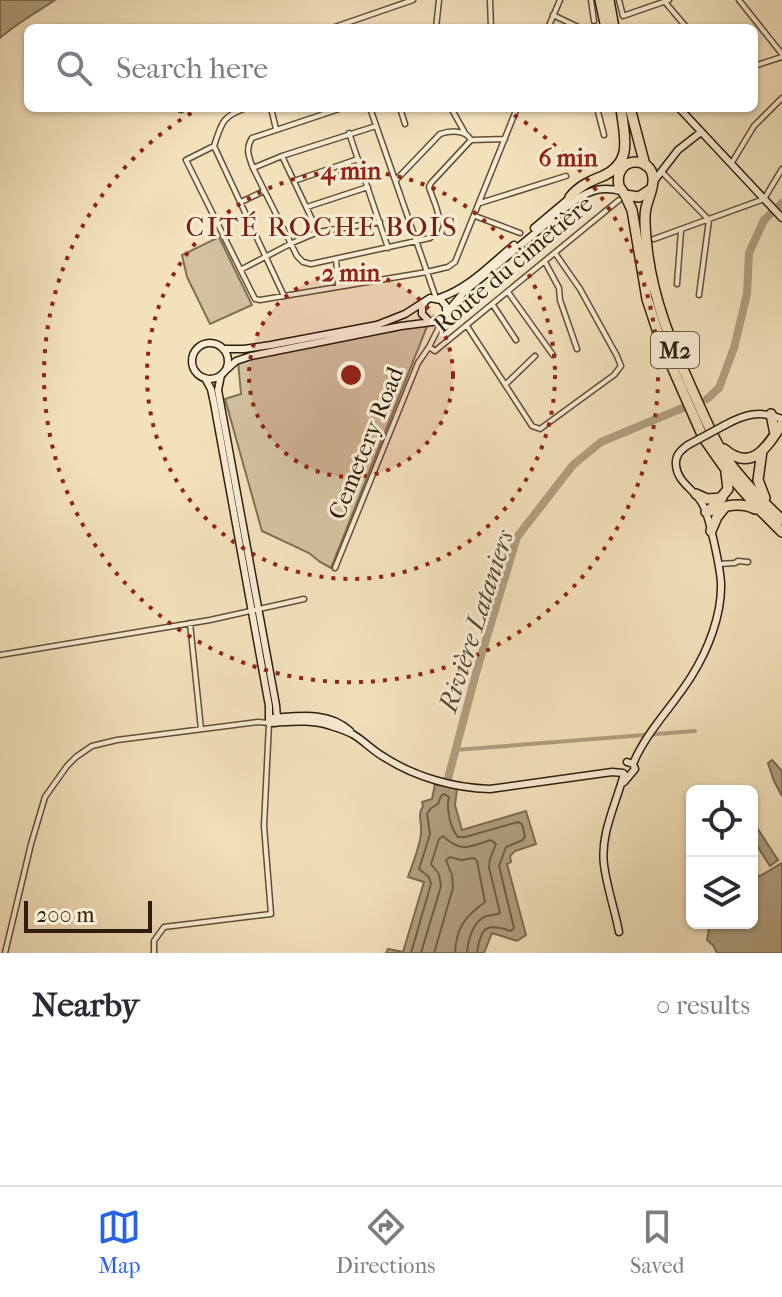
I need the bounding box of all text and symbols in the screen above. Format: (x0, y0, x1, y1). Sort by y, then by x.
search box (24, 24, 758, 112)
icon: search (52, 46, 96, 90)
text: Search here (116, 51, 268, 86)
text: 6 min (538, 144, 599, 172)
text: 4 min (320, 157, 382, 186)
street label: Route du cimetière (428, 189, 598, 339)
district label: CITÉ ROCHE BOIS (186, 210, 458, 243)
text: 2 min (322, 259, 381, 287)
road number: M2 (651, 332, 699, 368)
centre of rings (337, 361, 365, 389)
street label: Cemetery Road (323, 362, 410, 523)
water label: Rivière Lataniers (432, 525, 521, 718)
map controls (686, 785, 758, 929)
button: locate (686, 785, 758, 857)
button: layers (686, 857, 758, 929)
scale bar (24, 897, 152, 933)
text: 200 m (36, 902, 95, 928)
text: Nearby (32, 985, 139, 1025)
text: 0 results (656, 990, 750, 1021)
tab: Map (97, 1205, 141, 1279)
tab: Directions (336, 1205, 435, 1279)
tab: Saved (630, 1205, 685, 1279)

